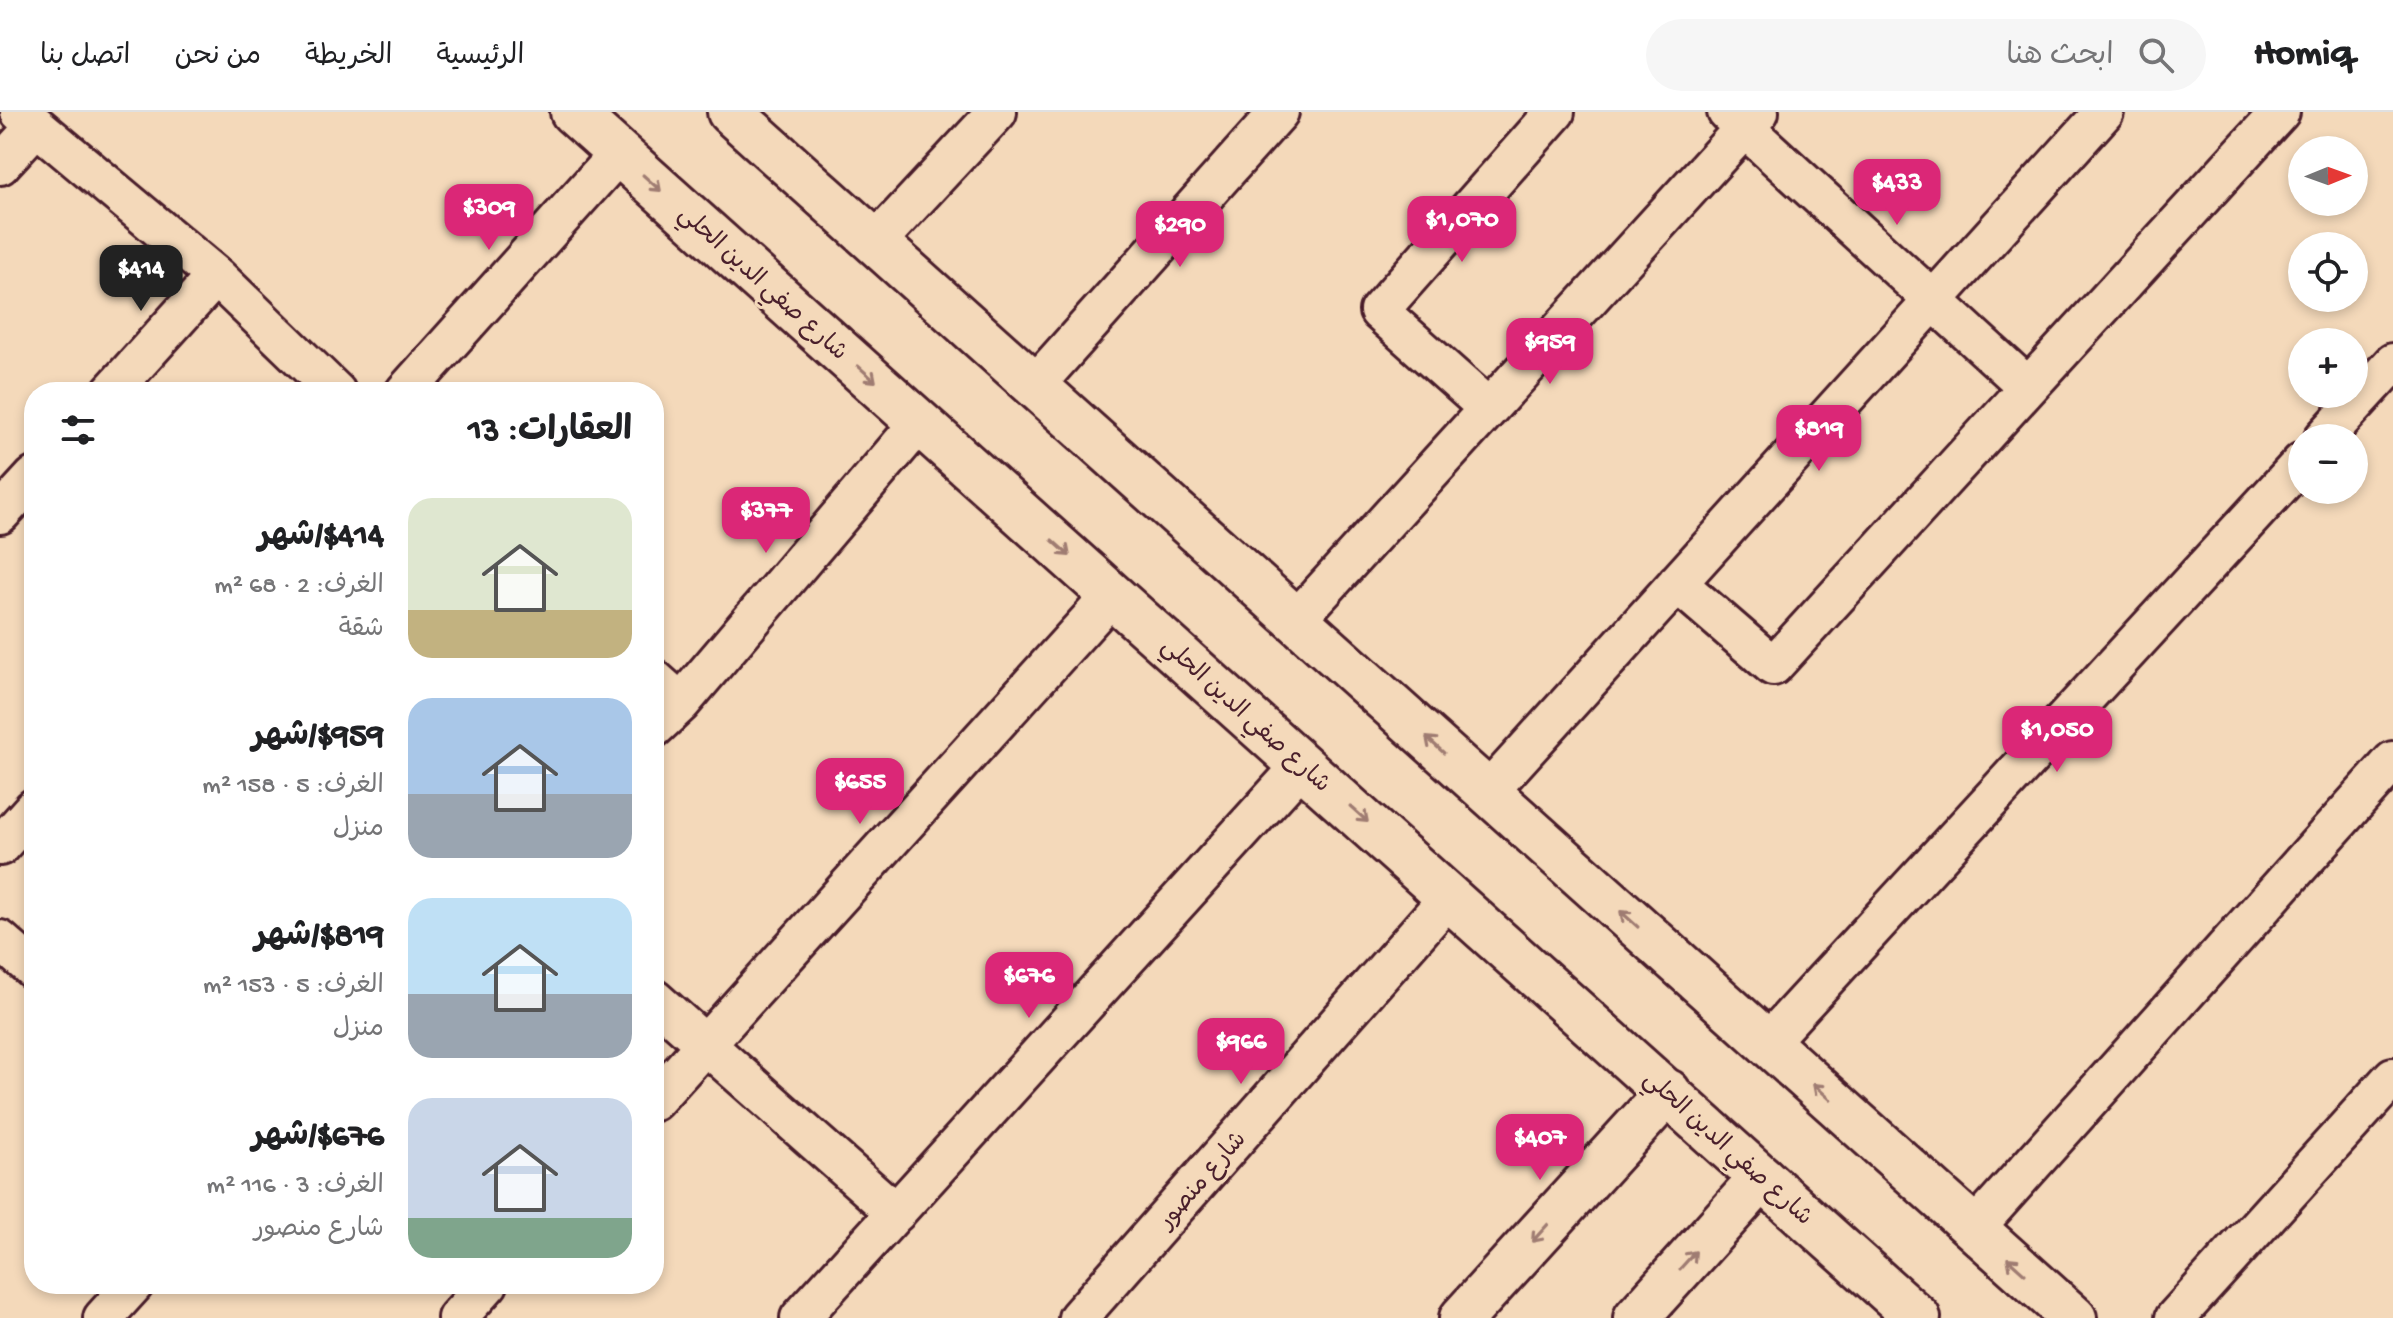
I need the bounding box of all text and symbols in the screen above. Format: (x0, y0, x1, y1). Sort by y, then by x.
search box (1646, 19, 2206, 91)
icon: search (2134, 33, 2178, 77)
text: Homiq (2254, 33, 2353, 77)
text: ابحث هنا (2006, 40, 2114, 75)
text: اتصل بنا (40, 41, 130, 74)
text: من نحن (174, 41, 261, 74)
text: الخريطة (305, 41, 392, 74)
text: الرئيسية (436, 41, 524, 74)
north arrow (2288, 136, 2368, 216)
map controls (2288, 136, 2368, 504)
pin: $433 (1850, 159, 1944, 227)
text: $433 (1872, 169, 1922, 200)
one-way arrow (642, 173, 662, 191)
pin: $309 (442, 184, 536, 252)
text: $309 (463, 194, 515, 225)
pin: $1,070 (1397, 196, 1527, 264)
street label: شارع صفي الدين الحلي (669, 201, 852, 370)
pin: $290 (1133, 201, 1227, 269)
text: $1,070 (1425, 206, 1499, 237)
text: $290 (1154, 211, 1206, 242)
button: locate (2288, 232, 2368, 312)
pin: $414 (94, 245, 188, 313)
text: $414 (118, 255, 164, 286)
pin: $959 (1503, 318, 1597, 386)
text: $959 (1524, 328, 1576, 359)
button: + (2288, 328, 2368, 408)
one-way arrow (857, 365, 877, 383)
pin: $819 (1772, 405, 1866, 473)
icon: filters (56, 408, 100, 452)
text: العقارات: 13 (468, 413, 632, 453)
text: $819 (1794, 415, 1844, 446)
button: − (2288, 424, 2368, 504)
pin: $377 (719, 487, 813, 555)
text: $377 (740, 497, 792, 528)
text: $414/شهر (258, 518, 384, 558)
icon: home (472, 530, 568, 626)
one-way arrow (1051, 538, 1071, 556)
text: الغرف: 2 · 68 m² (214, 572, 384, 603)
text: شقة (339, 615, 384, 646)
street label: شارع صفي الدين الحلي (1152, 633, 1335, 802)
pin: $1,050 (1992, 706, 2122, 774)
text: $1,050 (2020, 716, 2094, 747)
text: $959/شهر (252, 718, 384, 758)
icon: home (472, 730, 568, 826)
one-way arrow (1425, 735, 1445, 754)
pin: $655 (813, 758, 907, 826)
text: $655 (834, 768, 886, 799)
text: الغرف: 5 · 158 m² (202, 772, 384, 803)
one-way arrow (1349, 805, 1369, 823)
text: منزل (333, 815, 384, 846)
one-way arrow (1619, 910, 1639, 928)
text: $819/شهر (255, 918, 384, 958)
icon: home (472, 930, 568, 1026)
pin: $676 (982, 952, 1076, 1020)
text: $676 (1003, 962, 1055, 993)
text: الغرف: 5 · 153 m² (203, 972, 384, 1003)
text: منزل (333, 1015, 384, 1046)
pin: $966 (1194, 1018, 1288, 1086)
text: $966 (1215, 1028, 1267, 1059)
street label: شارع صفي الدين الحلي (1634, 1066, 1817, 1235)
one-way arrow (1812, 1083, 1832, 1102)
pin: $407 (1493, 1114, 1587, 1182)
text: $676/شهر (252, 1118, 384, 1158)
text: $407 (1514, 1124, 1566, 1155)
street label: شارع منصور (1152, 1126, 1254, 1238)
icon: home (472, 1130, 568, 1226)
text: الغرف: 3 · 116 m² (207, 1172, 384, 1203)
text: شارع منصور (254, 1215, 384, 1246)
one-way arrow (1531, 1222, 1549, 1242)
one-way arrow (1678, 1251, 1696, 1271)
one-way arrow (2006, 1257, 2026, 1275)

